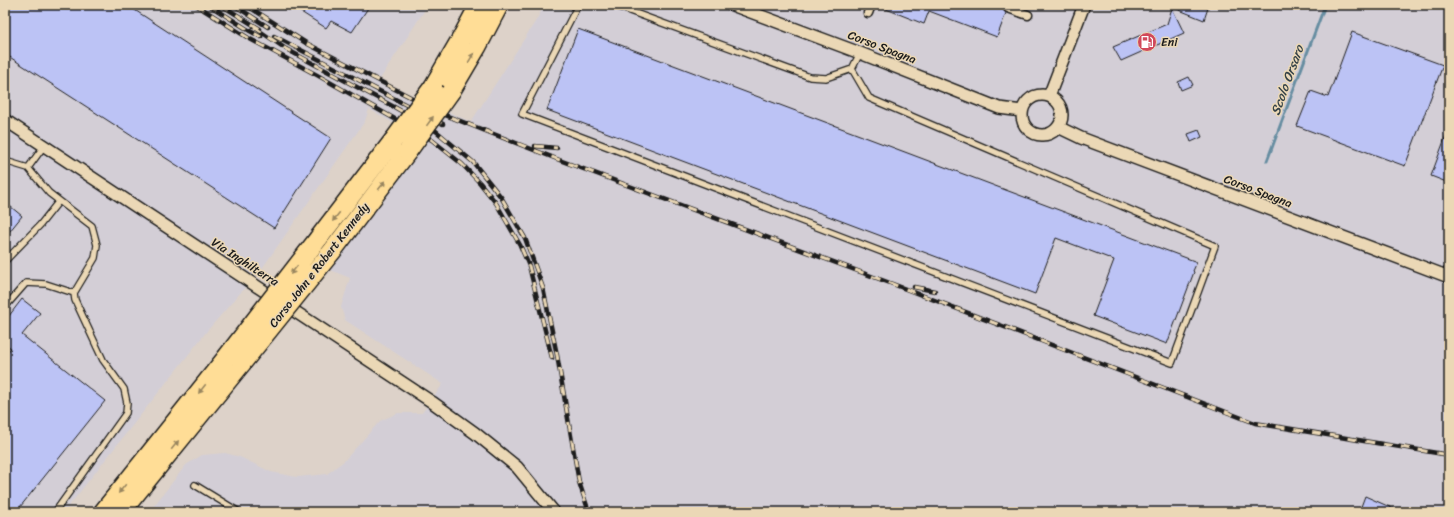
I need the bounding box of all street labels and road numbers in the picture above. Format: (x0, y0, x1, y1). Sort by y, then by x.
street label: Corso Spagna (845, 24, 919, 70)
street label: Corso Spagna (1221, 168, 1295, 214)
street label: Corso John e Robert Kennedy (263, 197, 376, 332)
street label: Via Inghilterra (207, 232, 284, 293)

